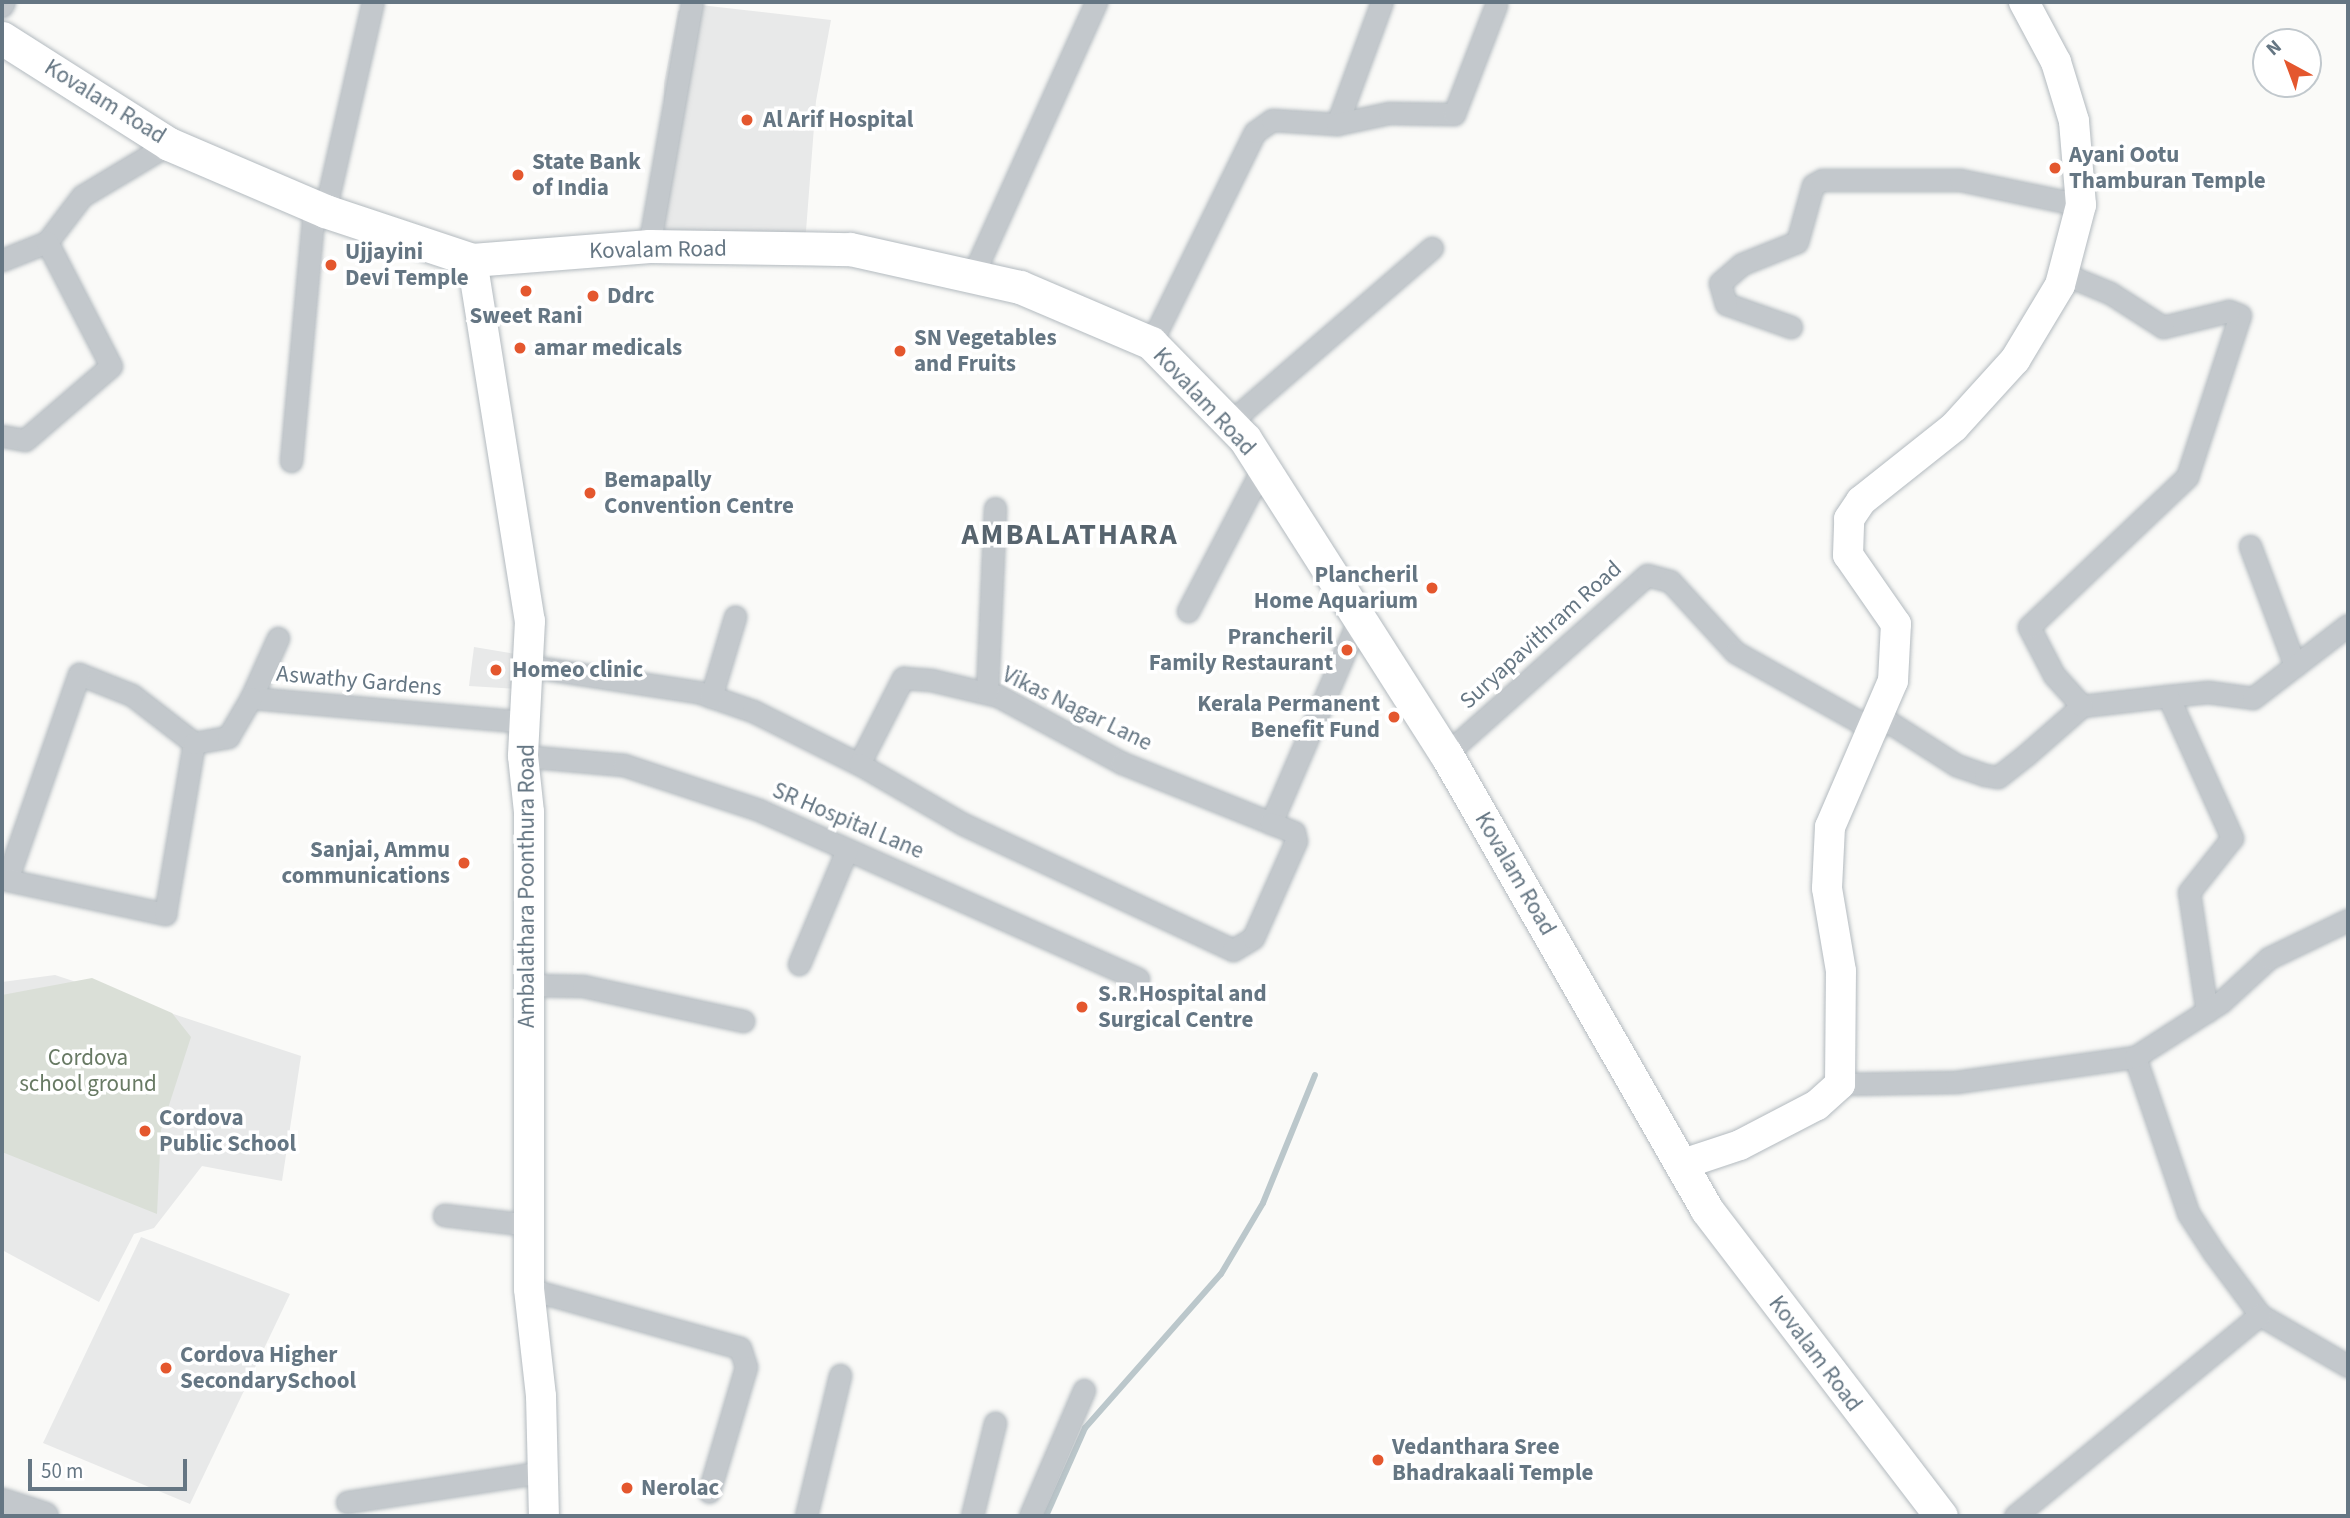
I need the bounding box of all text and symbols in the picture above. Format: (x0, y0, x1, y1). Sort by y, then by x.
north arrow (2252, 28, 2322, 98)
text: N (2261, 34, 2288, 63)
street label: Kovalam Road (39, 54, 171, 150)
place label: Al Arif Hospital (763, 106, 913, 134)
marker: Al Arif Hospital (737, 110, 757, 130)
place label: Ayani Ootu Thamburan Temple (2069, 141, 2266, 195)
place label: State Bank of India (532, 148, 641, 202)
marker: Ayani Ootu Thamburan Temple (2047, 160, 2063, 176)
marker: State Bank of India (510, 167, 526, 183)
street label: Kovalam Road (589, 235, 727, 265)
place label: Ujjayini Devi Temple (345, 238, 469, 292)
marker: Ujjayini Devi Temple (323, 257, 339, 273)
place label: Ddrc (607, 282, 654, 310)
marker: Sweet Rani (518, 283, 534, 299)
marker: Ddrc (585, 288, 601, 304)
place label: Sweet Rani (470, 302, 582, 330)
place label: SN Vegetables and Fruits (914, 324, 1057, 378)
place label: amar medicals (534, 334, 682, 362)
marker: amar medicals (512, 340, 528, 356)
street label: Kovalam Road (1147, 342, 1261, 462)
marker: SN Vegetables and Fruits (892, 343, 908, 359)
place label: Bemapally Convention Centre (604, 466, 794, 520)
marker: Bemapally Convention Centre (582, 485, 598, 501)
district label: AMBALATHARA (963, 517, 1177, 553)
street label: Suryapavithram Road (1454, 555, 1628, 715)
place label: Plancheril Home Aquarium (1254, 561, 1418, 615)
marker: Plancheril Home Aquarium (1424, 580, 1440, 596)
place label: Prancheril Family Restaurant (1149, 623, 1333, 677)
marker: Prancheril Family Restaurant (1339, 642, 1355, 658)
place label: Homeo clinic (512, 656, 643, 684)
street label: Aswathy Gardens (275, 660, 443, 702)
marker: Homeo clinic (486, 660, 506, 680)
street label: Vikas Nagar Lane (998, 661, 1156, 757)
place label: Kerala Permanent Benefit Fund (1197, 690, 1380, 744)
marker: Kerala Permanent Benefit Fund (1386, 709, 1402, 725)
street label: Ambalathara Poonthura Road (513, 744, 541, 1028)
street label: SR Hospital Lane (768, 777, 928, 865)
street label: Kovalam Road (1469, 807, 1561, 941)
place label: Sanjai, Ammu communications (282, 836, 450, 890)
marker: Sanjai, Ammu communications (456, 855, 472, 871)
place label: S.R.Hospital and Surgical Centre (1098, 980, 1267, 1034)
marker: S.R.Hospital and Surgical Centre (1072, 997, 1092, 1017)
park label: Cordova school ground (19, 1044, 157, 1098)
place label: Cordova Public School (159, 1104, 296, 1158)
marker: Cordova Public School (137, 1123, 153, 1139)
street label: Kovalam Road (1762, 1291, 1868, 1417)
place label: Cordova Higher SecondarySchool (180, 1341, 356, 1395)
marker: Cordova Higher SecondarySchool (158, 1360, 174, 1376)
place label: Vedanthara Sree Bhadrakaali Temple (1392, 1433, 1593, 1487)
scale bar (32, 1444, 191, 1488)
marker: Vedanthara Sree Bhadrakaali Temple (1370, 1452, 1386, 1468)
text: 50 m (41, 1456, 83, 1486)
place label: Nerolac (641, 1474, 719, 1502)
marker: Nerolac (619, 1480, 635, 1496)

